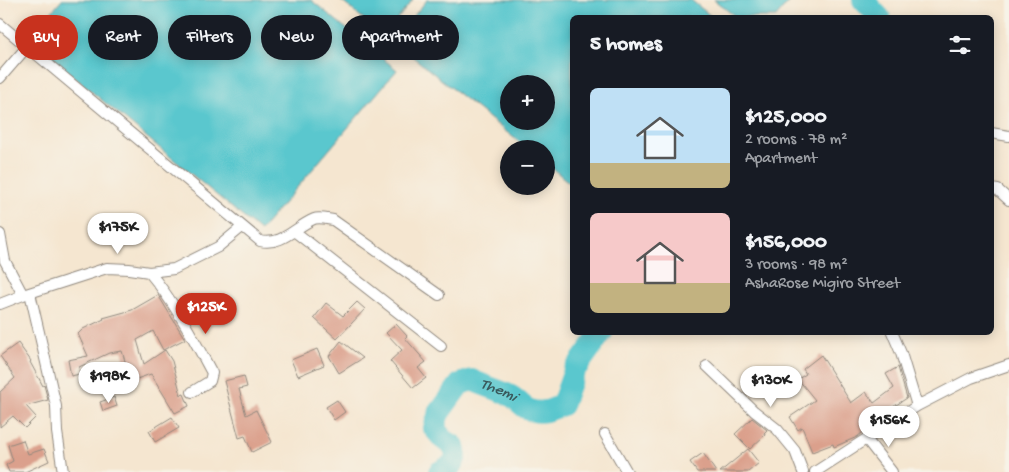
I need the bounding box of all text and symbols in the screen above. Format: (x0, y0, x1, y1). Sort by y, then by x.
chip: Buy (15, 15, 78, 60)
chip: Rent (88, 15, 158, 60)
chip: Filters (168, 15, 251, 60)
chip: New (261, 15, 332, 60)
chip: Apartment (342, 15, 459, 60)
icon: filters (946, 31, 974, 59)
text: 5 homes (590, 33, 662, 58)
map controls (500, 75, 555, 195)
button: + (500, 75, 555, 130)
text: $125,000 (745, 106, 827, 131)
icon: home (630, 108, 690, 168)
text: 2 rooms · 78 m² (745, 131, 847, 150)
button: − (500, 140, 555, 195)
text: Apartment (745, 150, 817, 169)
pin: $175K (83, 212, 153, 255)
text: $175K (98, 219, 138, 238)
text: $156,000 (745, 231, 827, 256)
icon: home (630, 233, 690, 293)
text: 3 rooms · 98 m² (745, 256, 847, 275)
text: AshaRose Migiro Street (745, 275, 900, 294)
pin: $125K (171, 292, 241, 335)
text: $125K (187, 299, 225, 318)
pin: $198K (74, 362, 144, 404)
pin: $130K (736, 366, 806, 408)
text: $198K (89, 368, 129, 387)
text: $130K (751, 372, 791, 391)
water label: Themi (478, 375, 522, 407)
pin: $156K (854, 406, 924, 448)
text: $156K (870, 412, 908, 431)

